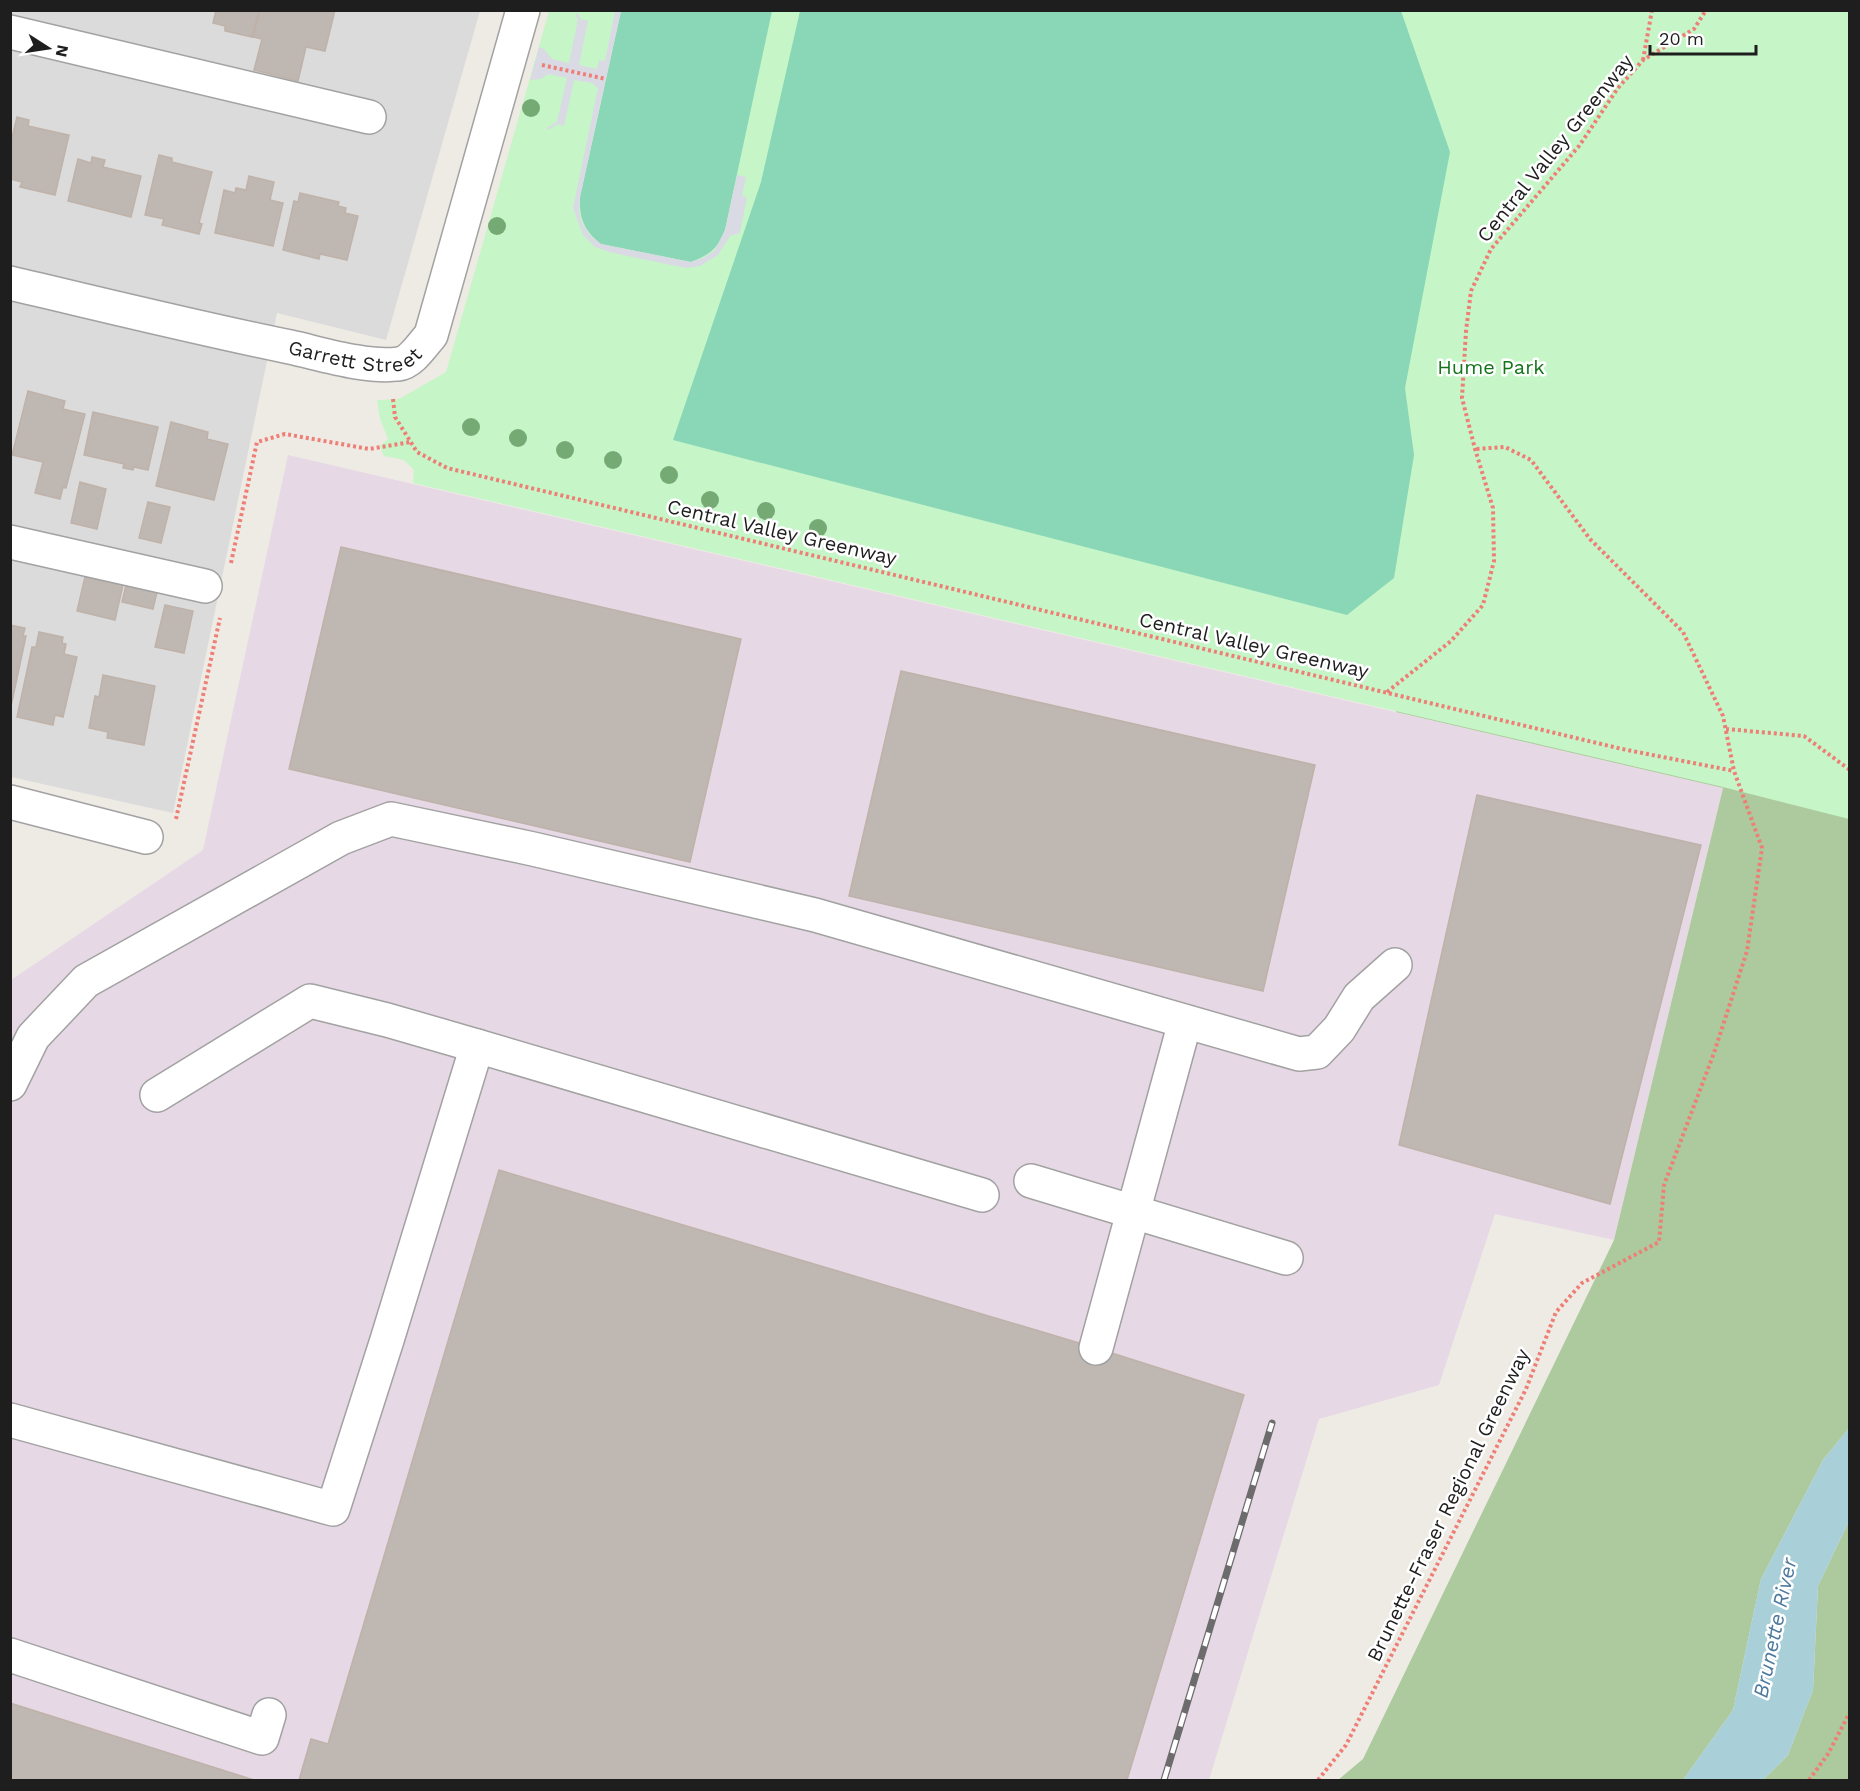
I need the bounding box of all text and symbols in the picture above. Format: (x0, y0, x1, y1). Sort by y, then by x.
north arrow (18, 18, 78, 78)
scale bar (1650, 18, 1756, 56)
text: 20 m (1659, 28, 1704, 49)
text: N (52, 43, 73, 59)
street label: Central Valley Greenway (1472, 49, 1639, 247)
street label: Garrett Street (286, 335, 427, 377)
park label: Hume Park (1437, 355, 1545, 379)
street label: Central Valley Greenway (665, 494, 900, 570)
street label: Central Valley Greenway (1137, 607, 1372, 683)
street label: Brunette-Fraser Regional Greenway (1362, 1344, 1535, 1665)
water label: Brunette River (1747, 1555, 1802, 1700)

